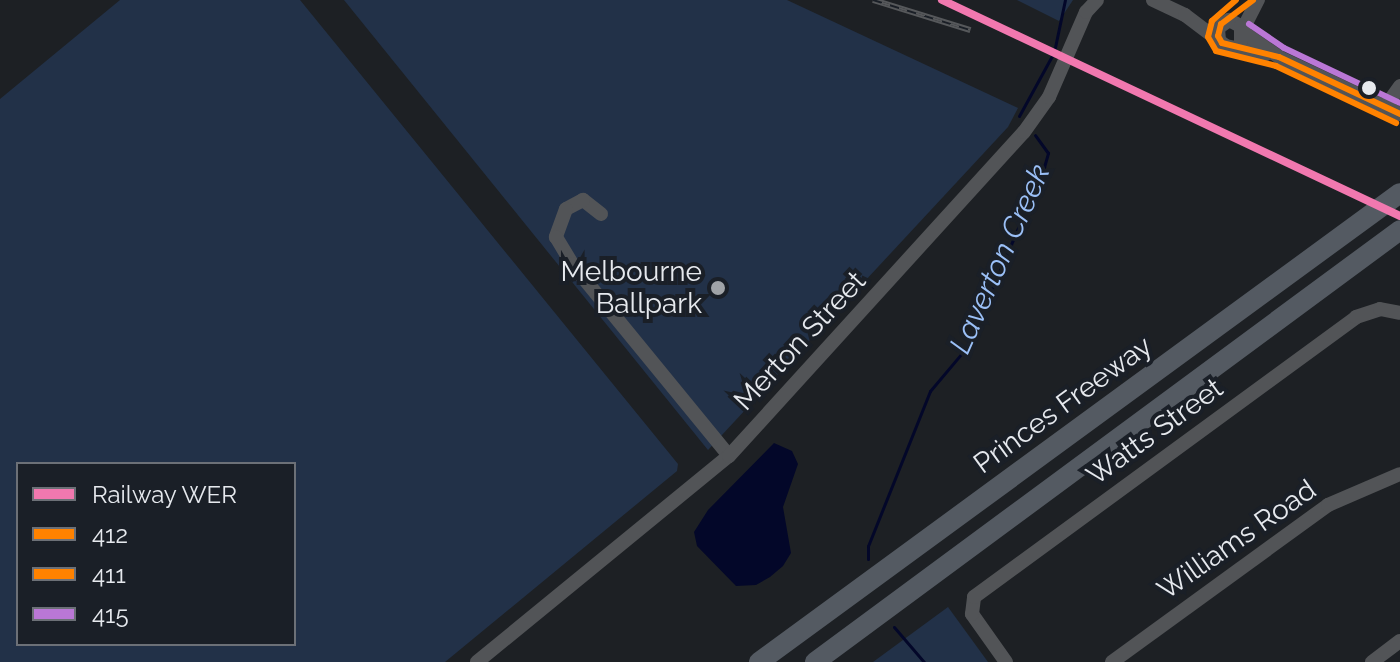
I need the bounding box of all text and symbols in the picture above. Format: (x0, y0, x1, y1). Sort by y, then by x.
unlabelled marker (1361, 80, 1377, 96)
water label: Laverton Creek (942, 159, 1058, 359)
place label: Melbourne Ballpark (560, 255, 702, 321)
street label: Merton Street (727, 265, 873, 417)
marker: Melbourne Ballpark (709, 279, 727, 297)
street label: Princes Freeway (968, 329, 1158, 481)
street label: Watts Street (1080, 371, 1230, 493)
legend (16, 462, 296, 646)
street label: Williams Road (1151, 473, 1323, 607)
text: Railway WER (92, 480, 237, 509)
text: 412 (92, 520, 128, 549)
text: 411 (92, 560, 126, 589)
text: 415 (92, 600, 128, 629)

